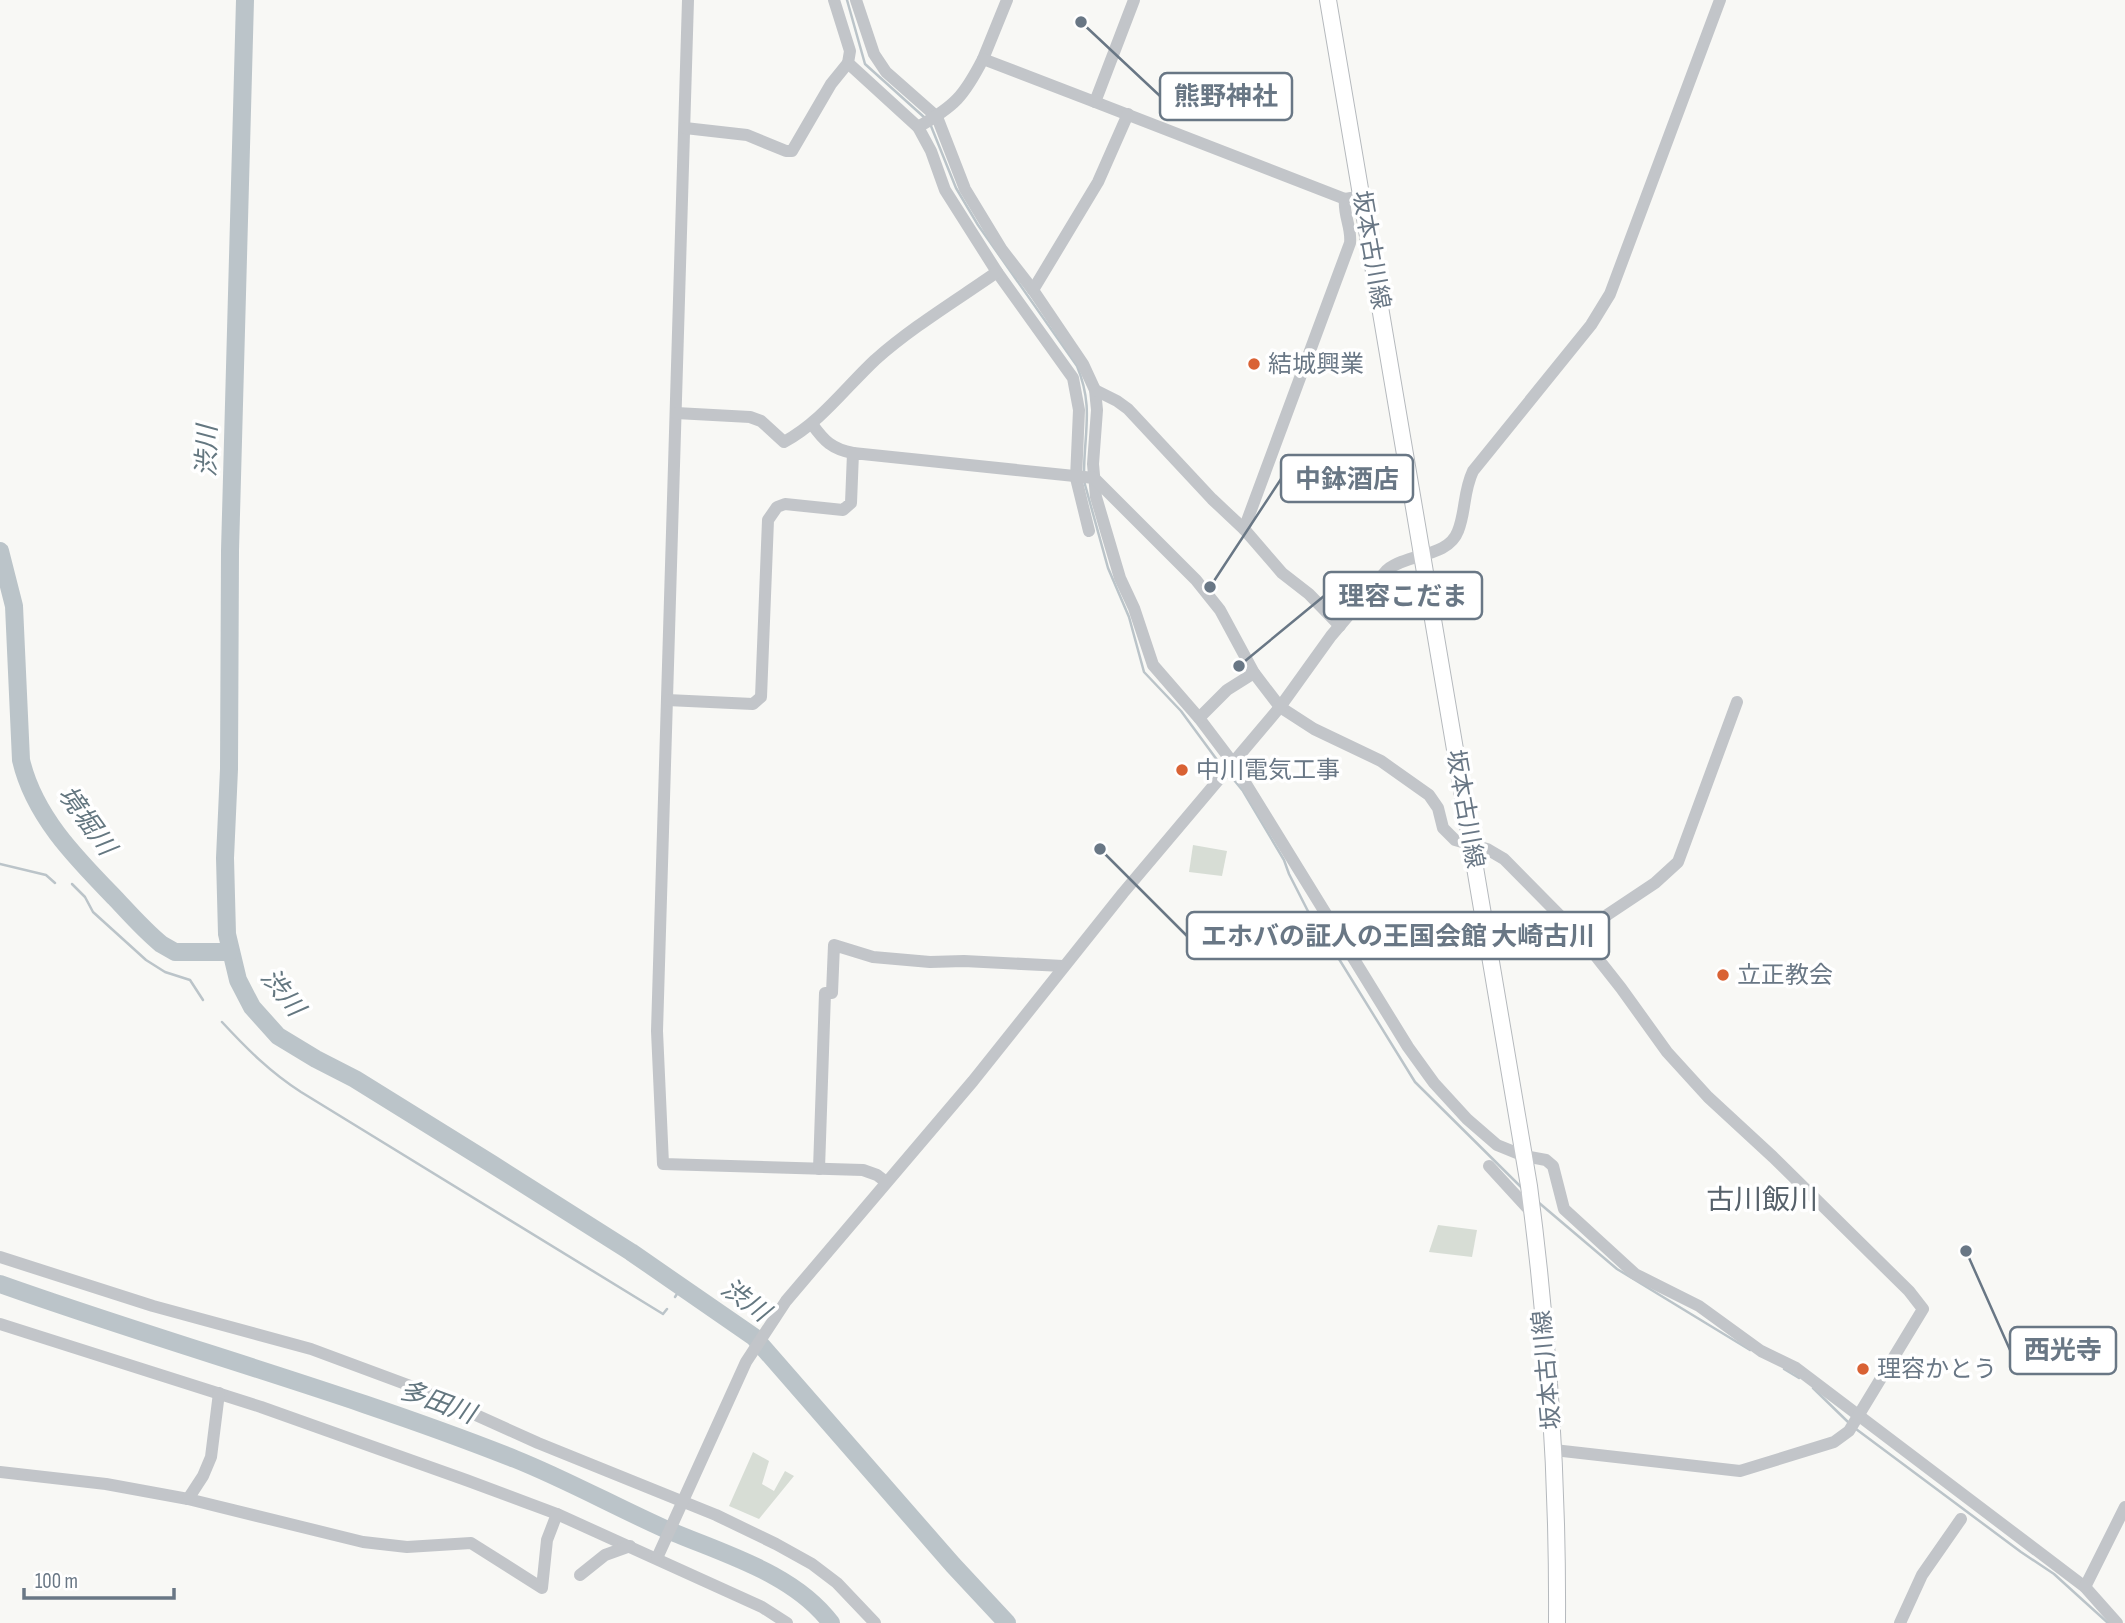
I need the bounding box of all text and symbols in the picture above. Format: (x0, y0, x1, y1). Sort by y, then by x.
callout: 熊野神社 (1160, 73, 1292, 120)
text: 熊野神社 (1174, 82, 1278, 113)
street label: 坂本古川線 (1346, 188, 1396, 312)
place label: 結城興業 (1268, 350, 1364, 379)
marker: 結城興業 (1246, 356, 1262, 372)
water label: 渋川 (192, 422, 224, 477)
callout: 中鉢酒店 (1281, 455, 1413, 502)
text: 中鉢酒店 (1295, 465, 1399, 496)
callout: 理容こだま (1324, 572, 1482, 619)
text: 理容こだま (1338, 582, 1468, 613)
street label: 坂本古川線 (1440, 747, 1490, 871)
place label: 中川電気工事 (1196, 756, 1340, 785)
marker: 中川電気工事 (1174, 762, 1190, 778)
water label: 境堀川 (51, 780, 123, 864)
callout: エホバの証人の王国会館 大崎古川 (1187, 912, 1609, 959)
text: エホバの証人の王国会館 大崎古川 (1201, 922, 1595, 953)
place label: 立正教会 (1737, 961, 1833, 990)
water label: 渋川 (254, 963, 312, 1025)
marker: 立正教会 (1715, 967, 1731, 983)
district label: 古川飯川 (1706, 1184, 1818, 1217)
water label: 渋川 (715, 1273, 778, 1331)
street label: 坂本古川線 (1527, 1309, 1567, 1431)
callout: 西光寺 (2010, 1327, 2116, 1374)
text: 西光寺 (2024, 1336, 2102, 1367)
place label: 理容かとう (1877, 1355, 1997, 1384)
marker: 理容かとう (1855, 1361, 1871, 1377)
water label: 多田川 (395, 1375, 482, 1432)
scale bar (24, 1556, 175, 1600)
text: 100 m (35, 1569, 78, 1594)

